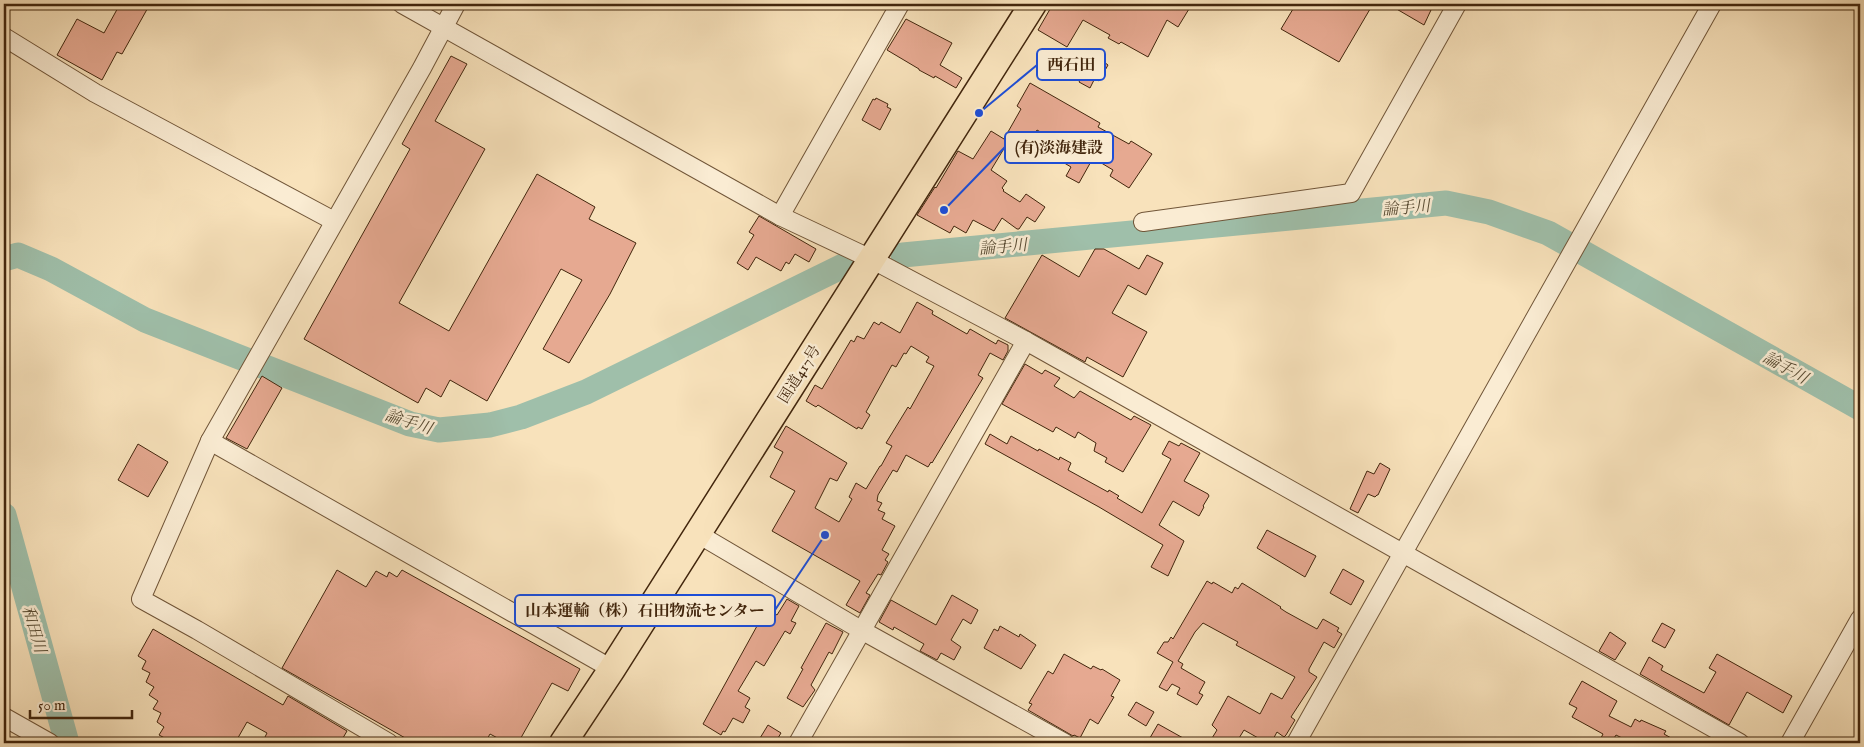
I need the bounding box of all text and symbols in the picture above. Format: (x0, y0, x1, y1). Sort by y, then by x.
callout: 西石田 (1037, 49, 1105, 80)
text: 西石田 (1047, 56, 1095, 76)
callout: (有)淡海建設 (1005, 132, 1113, 163)
text: (有)淡海建設 (1015, 139, 1103, 159)
water label: 論手川 (1381, 197, 1433, 221)
water label: 論手川 (978, 236, 1030, 260)
street label: 国道417号 (774, 342, 825, 407)
water label: 論手川 (1759, 348, 1813, 390)
water label: 論手川 (382, 406, 436, 440)
callout: 山本運輸（株）石田物流センター (515, 595, 775, 626)
text: 山本運輸（株）石田物流センター (525, 602, 765, 622)
water label: 和田川 (17, 604, 50, 657)
scale bar (30, 687, 132, 719)
text: 50 m (38, 696, 66, 715)

